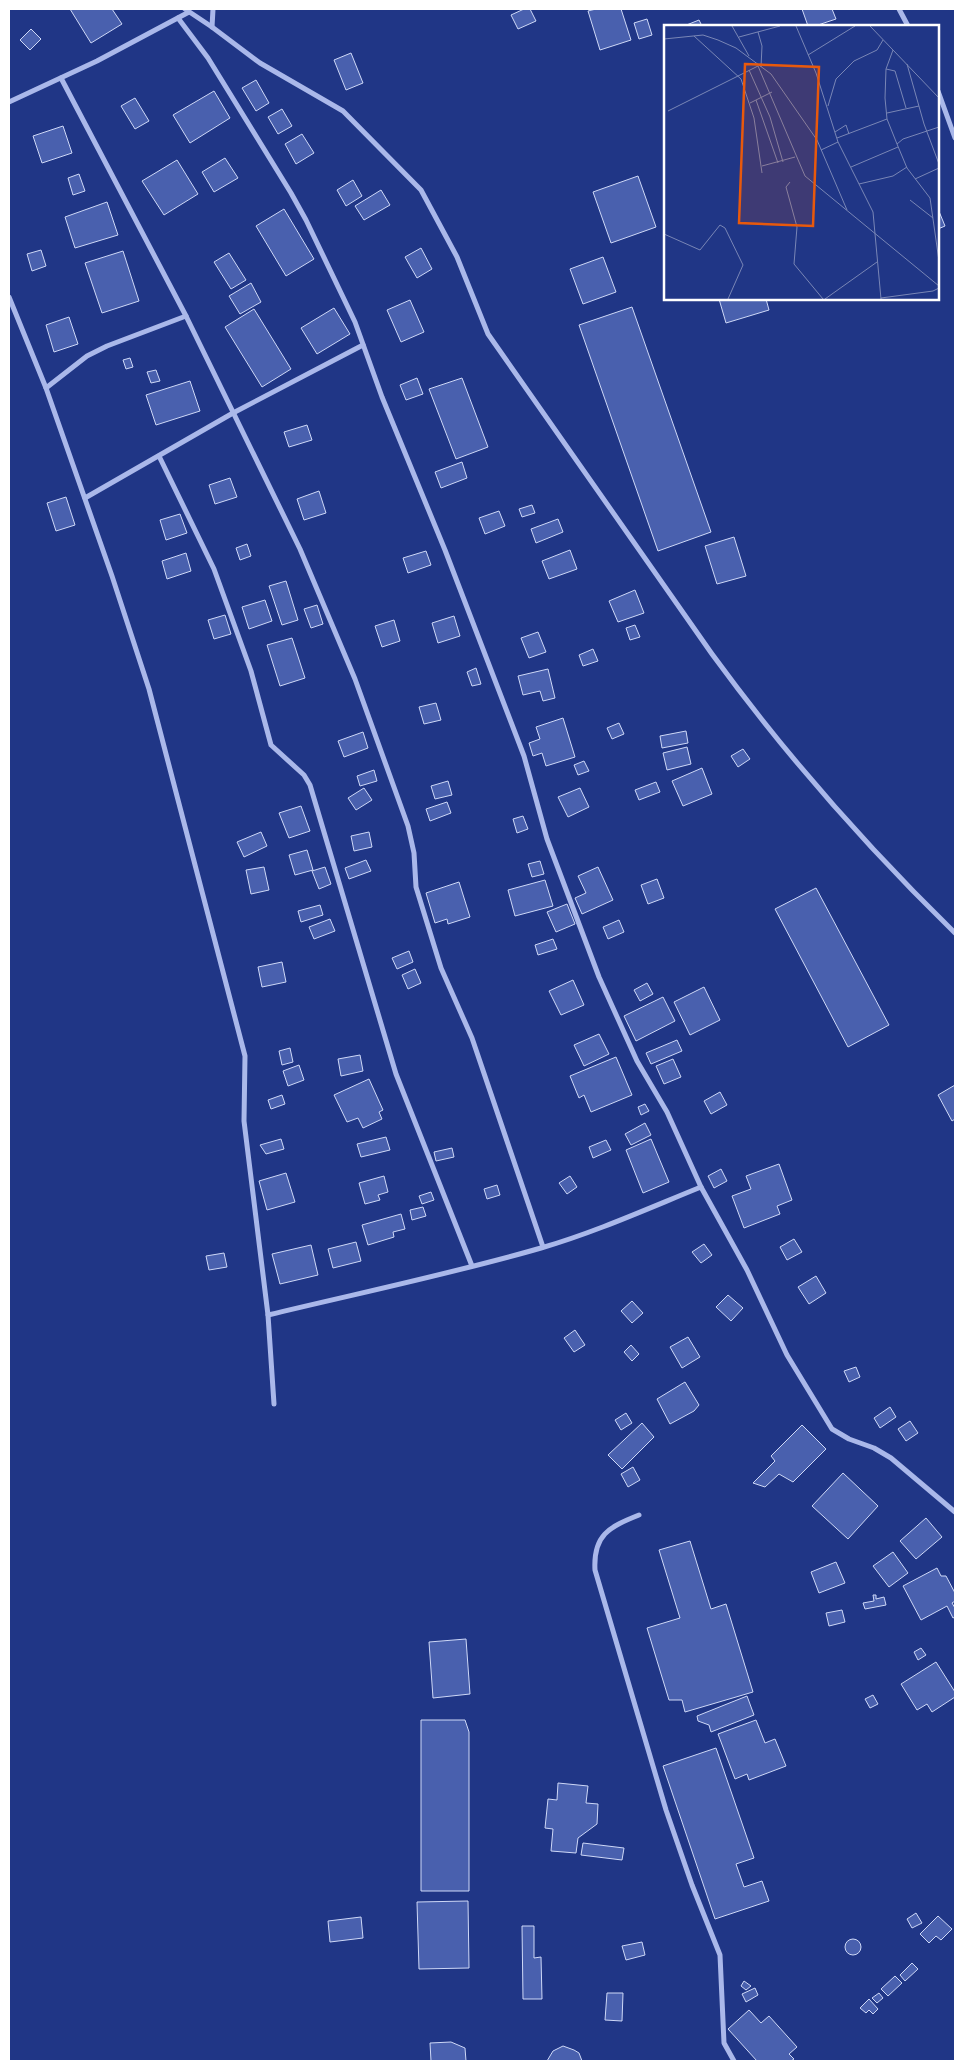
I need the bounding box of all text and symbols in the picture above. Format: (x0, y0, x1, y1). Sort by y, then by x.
inset map (664, 25, 939, 300)

